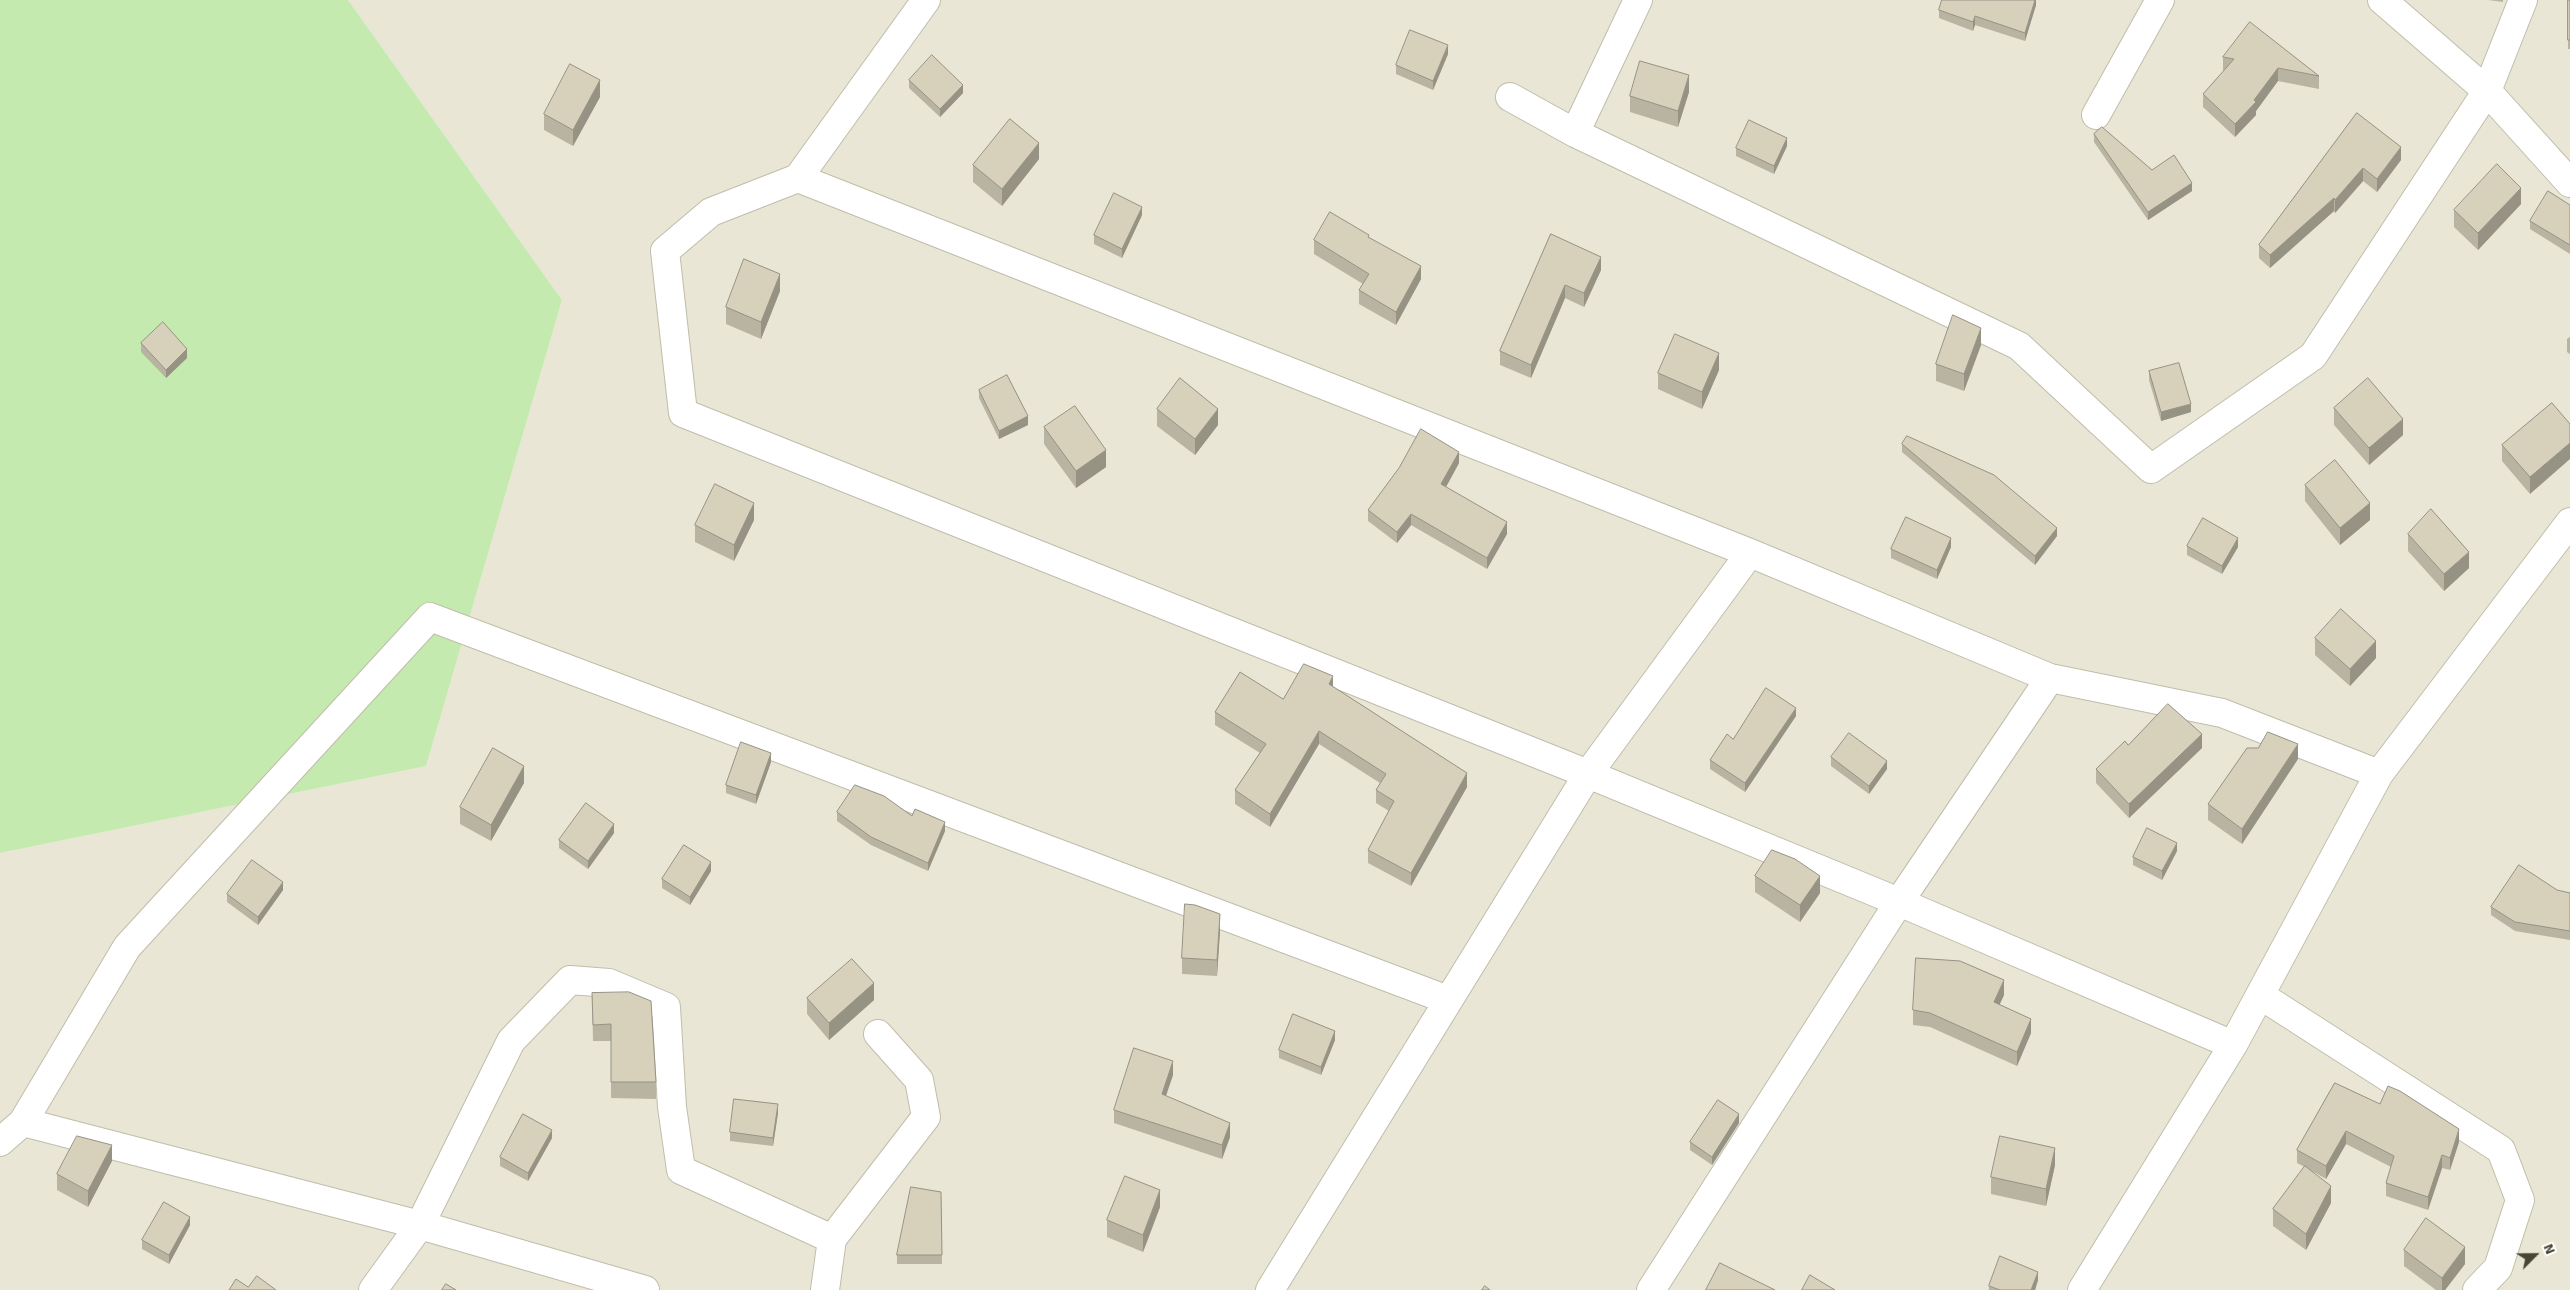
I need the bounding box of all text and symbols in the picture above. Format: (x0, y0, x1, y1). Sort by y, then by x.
north arrow (2510, 1230, 2560, 1280)
text: N (2540, 1241, 2559, 1257)

